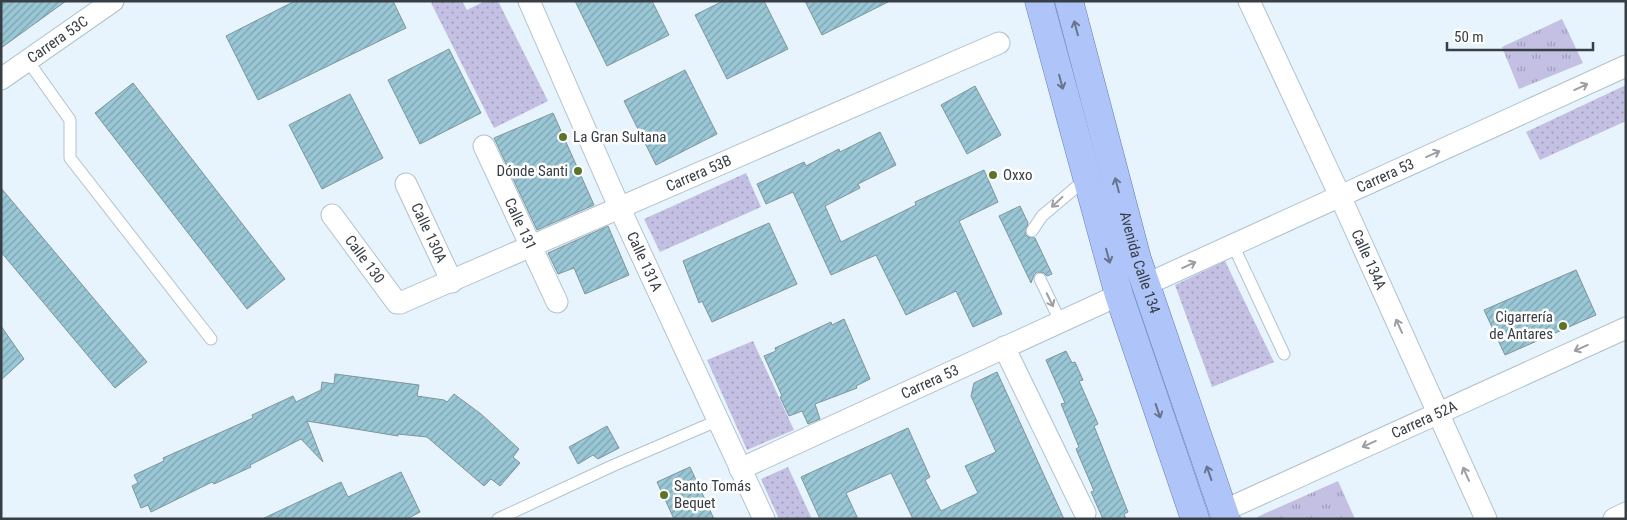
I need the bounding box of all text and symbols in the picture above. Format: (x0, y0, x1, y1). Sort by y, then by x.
street label: Carrera 53C (24, 12, 91, 67)
one-way arrow (1071, 20, 1081, 36)
scale bar (1447, 20, 1593, 52)
text: 50 m (1454, 28, 1484, 46)
one-way arrow (1056, 74, 1066, 90)
one-way arrow (1573, 81, 1588, 91)
place label: La Gran Sultana (573, 128, 666, 146)
marker: La Gran Sultana (557, 131, 569, 143)
one-way arrow (1425, 149, 1440, 158)
street label: Carrera 53B (663, 151, 734, 195)
street label: Carrera 53 (1354, 155, 1417, 197)
place label: Dónde Santi (497, 162, 568, 180)
marker: Dónde Santi (572, 165, 584, 177)
place label: Oxxo (1003, 166, 1033, 184)
marker: Oxxo (987, 169, 999, 181)
one-way arrow (1112, 177, 1122, 193)
street label: Calle 131 (501, 195, 540, 253)
one-way arrow (1050, 197, 1063, 208)
street label: Calle 130A (407, 200, 451, 266)
street label: Avenida Calle 134 (1116, 210, 1164, 316)
street label: Calle 134A (1347, 227, 1390, 293)
street label: Calle 131A (623, 229, 666, 295)
street label: Calle 130 (341, 232, 388, 287)
one-way arrow (1104, 247, 1113, 263)
one-way arrow (1181, 260, 1196, 269)
one-way arrow (1046, 292, 1055, 307)
place label: Cigarrería de Antares (1489, 308, 1553, 343)
one-way arrow (1394, 319, 1404, 334)
marker: Cigarrería de Antares (1557, 320, 1569, 332)
one-way arrow (1574, 344, 1589, 353)
street label: Carrera 53 (898, 361, 962, 403)
street label: Carrera 52A (1389, 397, 1460, 442)
one-way arrow (1153, 402, 1163, 418)
one-way arrow (1362, 439, 1377, 449)
one-way arrow (1204, 465, 1214, 481)
one-way arrow (1460, 467, 1470, 482)
place label: Santo Tomás Bequet (674, 477, 751, 512)
marker: Santo Tomás Bequet (658, 489, 670, 501)

